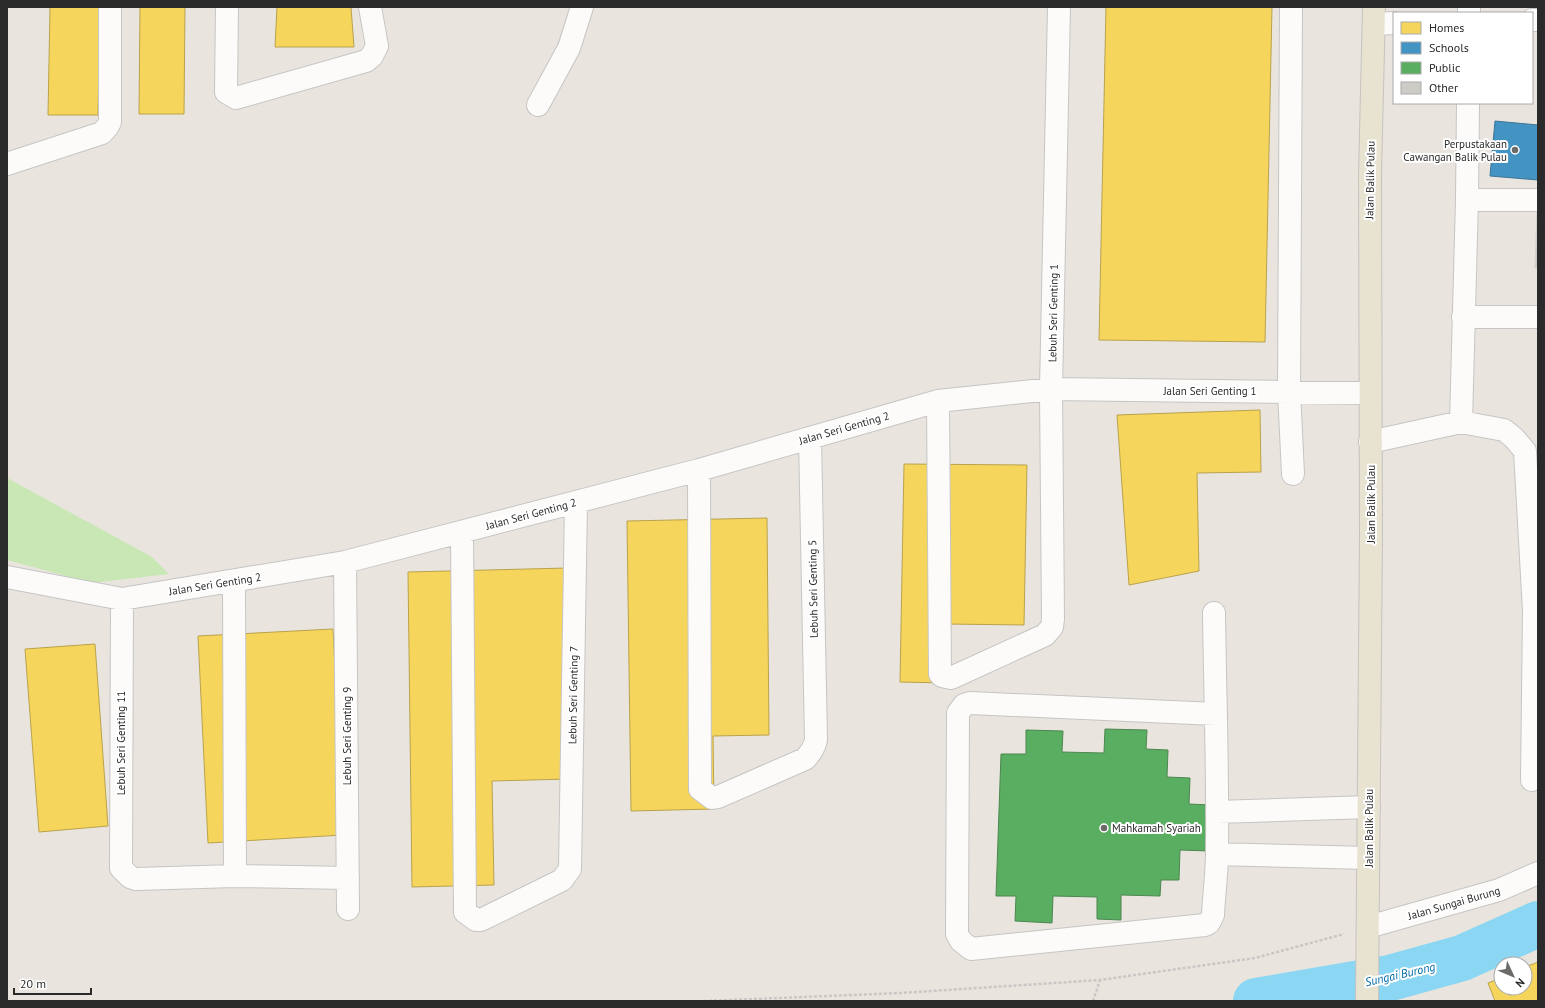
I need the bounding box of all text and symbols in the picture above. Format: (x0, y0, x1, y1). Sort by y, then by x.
legend (1393, 12, 1533, 104)
text: Homes (1429, 20, 1464, 35)
text: Schools (1429, 40, 1469, 55)
text: Public (1429, 60, 1461, 75)
text: Other (1429, 80, 1458, 95)
place label: Perpustakaan Cawangan Balik Pulau (1403, 137, 1507, 164)
street label: Jalan Balik Pulau (1362, 141, 1378, 220)
marker: Perpustakaan Cawangan Balik Pulau (1510, 145, 1520, 155)
street label: Lebuh Seri Genting 1 (1045, 264, 1061, 362)
street label: Jalan Seri Genting 1 (1162, 384, 1257, 398)
street label: Jalan Seri Genting 2 (796, 408, 891, 448)
street label: Jalan Balik Pulau (1364, 465, 1378, 544)
street label: Jalan Seri Genting 2 (483, 495, 578, 533)
street label: Lebuh Seri Genting 5 (805, 540, 821, 638)
street label: Jalan Seri Genting 2 (167, 570, 262, 598)
street label: Lebuh Seri Genting 7 (565, 646, 581, 744)
street label: Lebuh Seri Genting 9 (340, 687, 354, 785)
street label: Lebuh Seri Genting 11 (114, 691, 128, 795)
street label: Jalan Balik Pulau (1362, 789, 1376, 868)
place label: Mahkamah Syariah (1112, 821, 1201, 835)
marker: Mahkamah Syariah (1099, 823, 1109, 833)
street label: Jalan Sungai Burung (1405, 883, 1502, 923)
north arrow (1493, 956, 1533, 996)
water label: Sungai Burong (1363, 959, 1437, 989)
scale bar (14, 970, 91, 996)
text: N (1513, 975, 1528, 990)
text: 20 m (20, 976, 46, 991)

